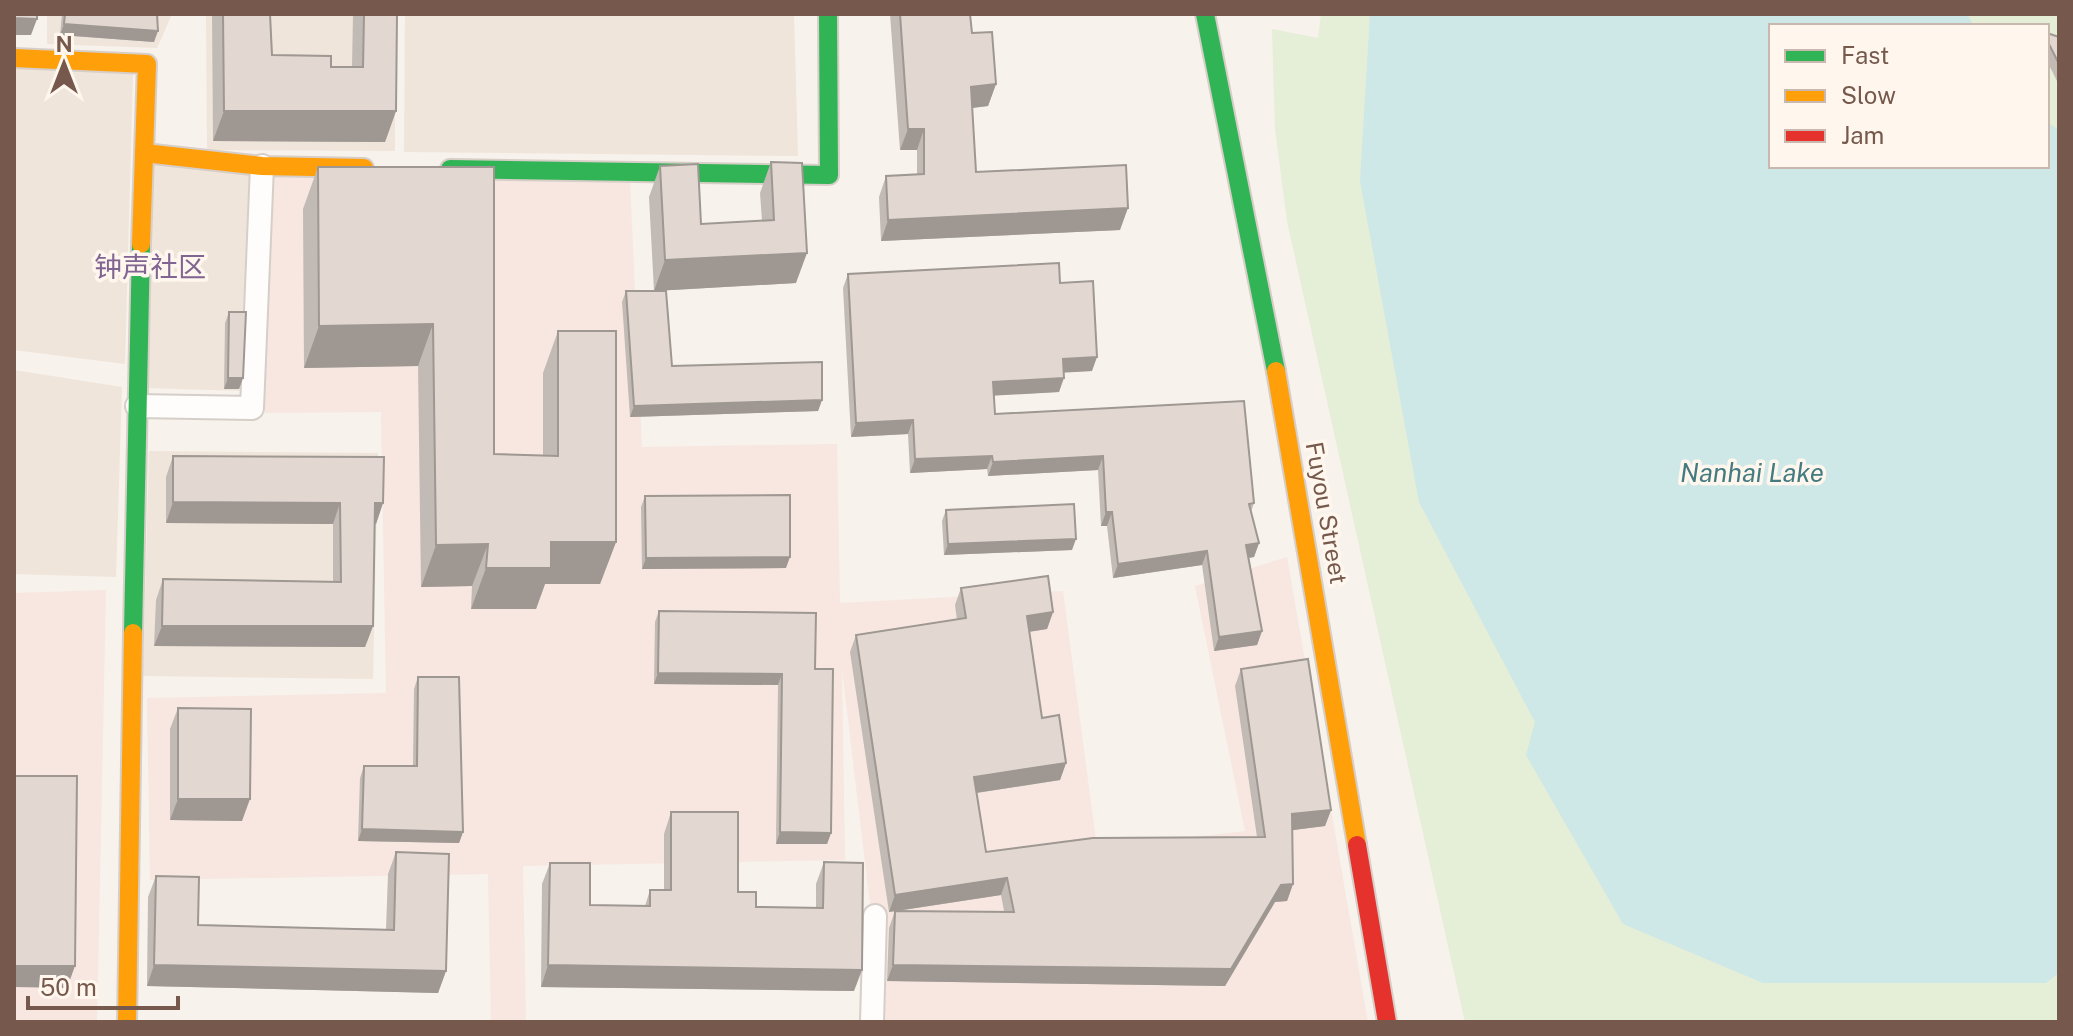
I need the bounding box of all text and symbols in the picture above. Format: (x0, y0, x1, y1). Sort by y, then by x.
north arrow (24, 24, 104, 104)
legend (1769, 24, 2049, 168)
text: N (55, 31, 73, 57)
text: Fast (1841, 41, 1889, 69)
text: Slow (1841, 81, 1896, 109)
text: Jam (1841, 121, 1884, 149)
district label: 钟声社区 (94, 250, 206, 283)
street label: Fuyou Street (1301, 440, 1353, 586)
water label: Nanhai Lake (1680, 457, 1824, 488)
scale bar (28, 960, 178, 1010)
text: 50 m (40, 973, 97, 1001)

